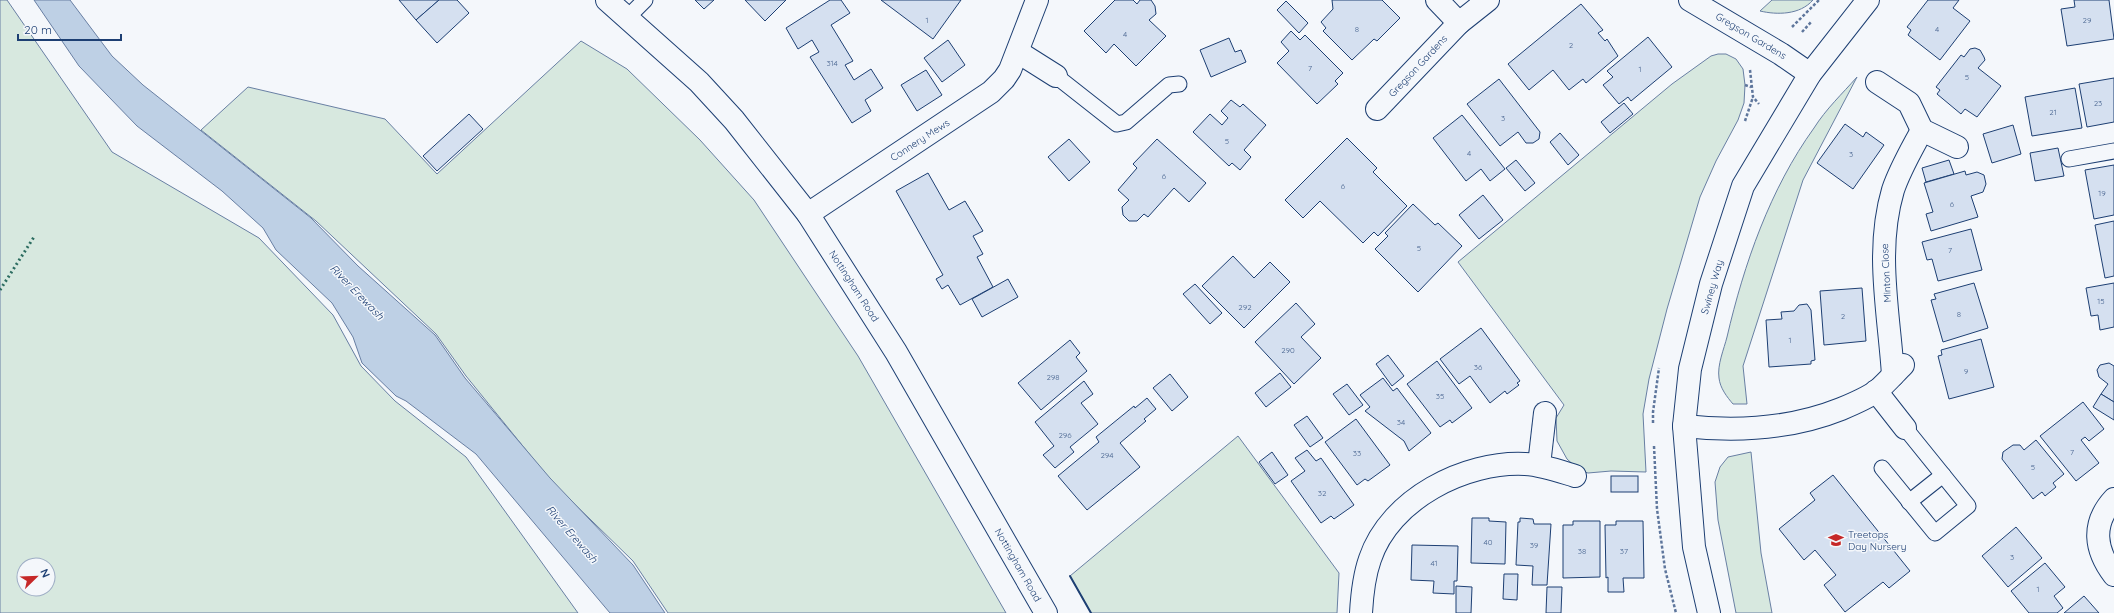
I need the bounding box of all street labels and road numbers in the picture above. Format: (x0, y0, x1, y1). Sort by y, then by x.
street label: Gregson Gardens (1713, 10, 1789, 62)
street label: Gregson Gardens (1386, 32, 1450, 100)
street label: Connery Mews (888, 116, 952, 164)
street label: Minton Close (1878, 243, 1894, 303)
street label: Nottingham Road (826, 248, 882, 324)
street label: Swiney Way (1698, 258, 1726, 316)
street label: Nottingham Road (992, 526, 1044, 604)

